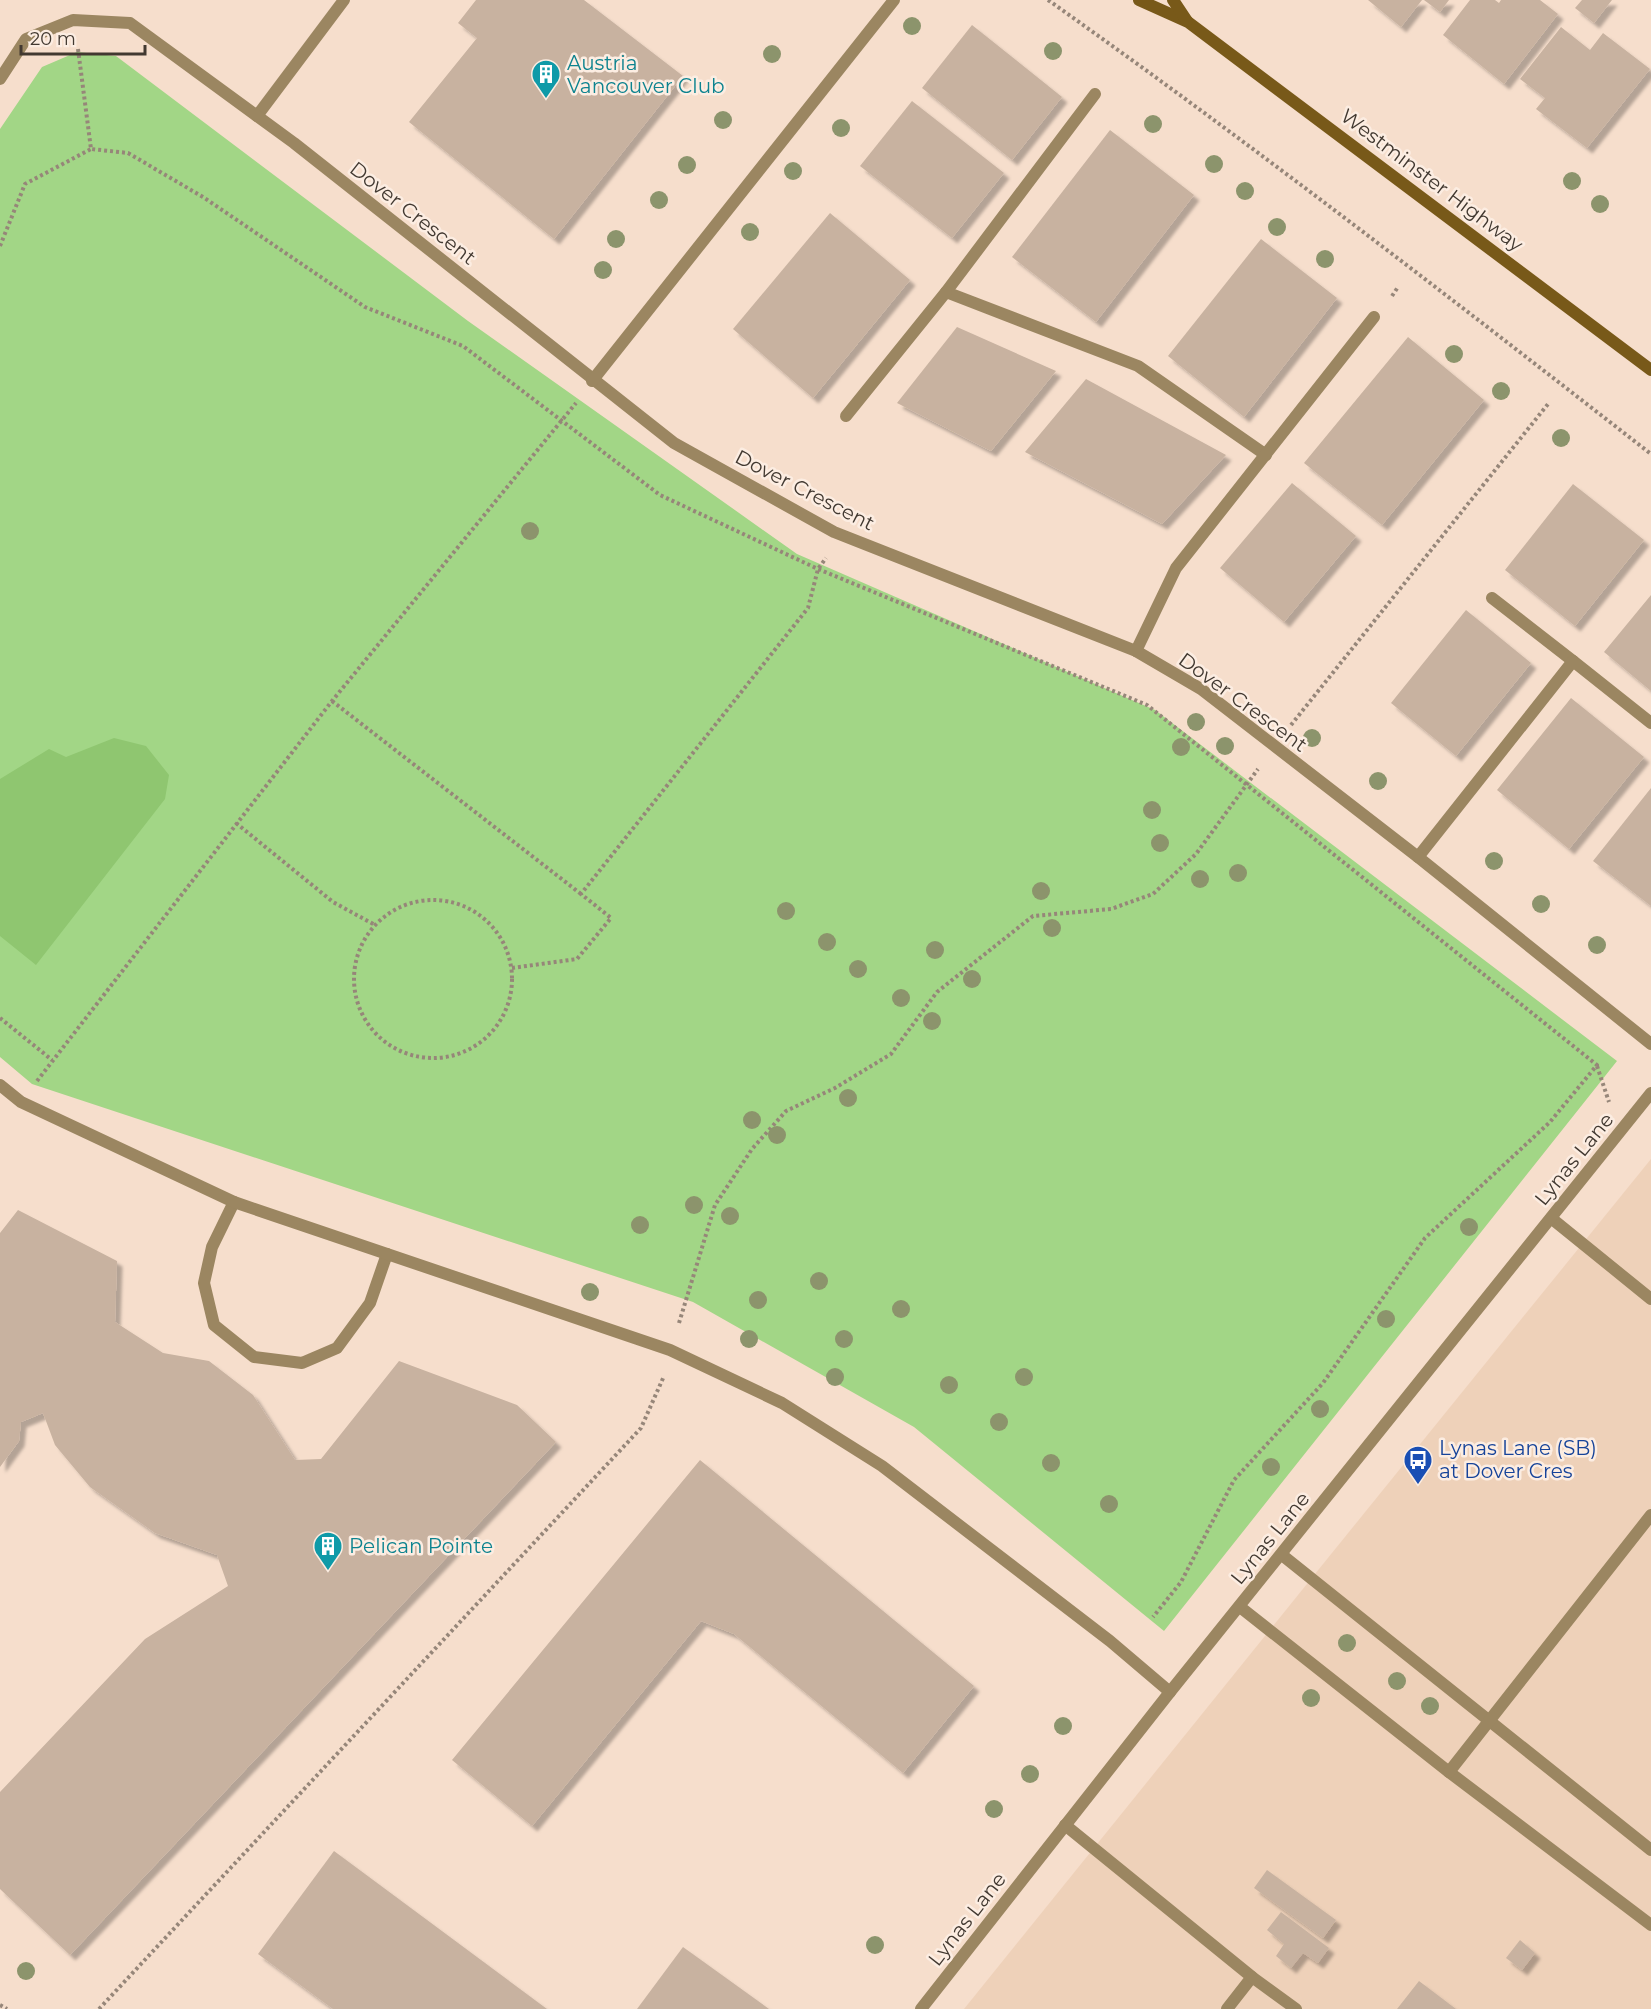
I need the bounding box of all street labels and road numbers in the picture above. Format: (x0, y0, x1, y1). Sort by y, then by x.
street label: Westminster Highway (1336, 104, 1528, 257)
street label: Dover Crescent (345, 156, 481, 270)
street label: Dover Crescent (731, 445, 879, 535)
street label: Dover Crescent (1174, 647, 1312, 757)
street label: Lynas Lane (1529, 1108, 1619, 1210)
street label: Lynas Lane (1225, 1487, 1315, 1589)
street label: Lynas Lane (923, 1867, 1011, 1971)

